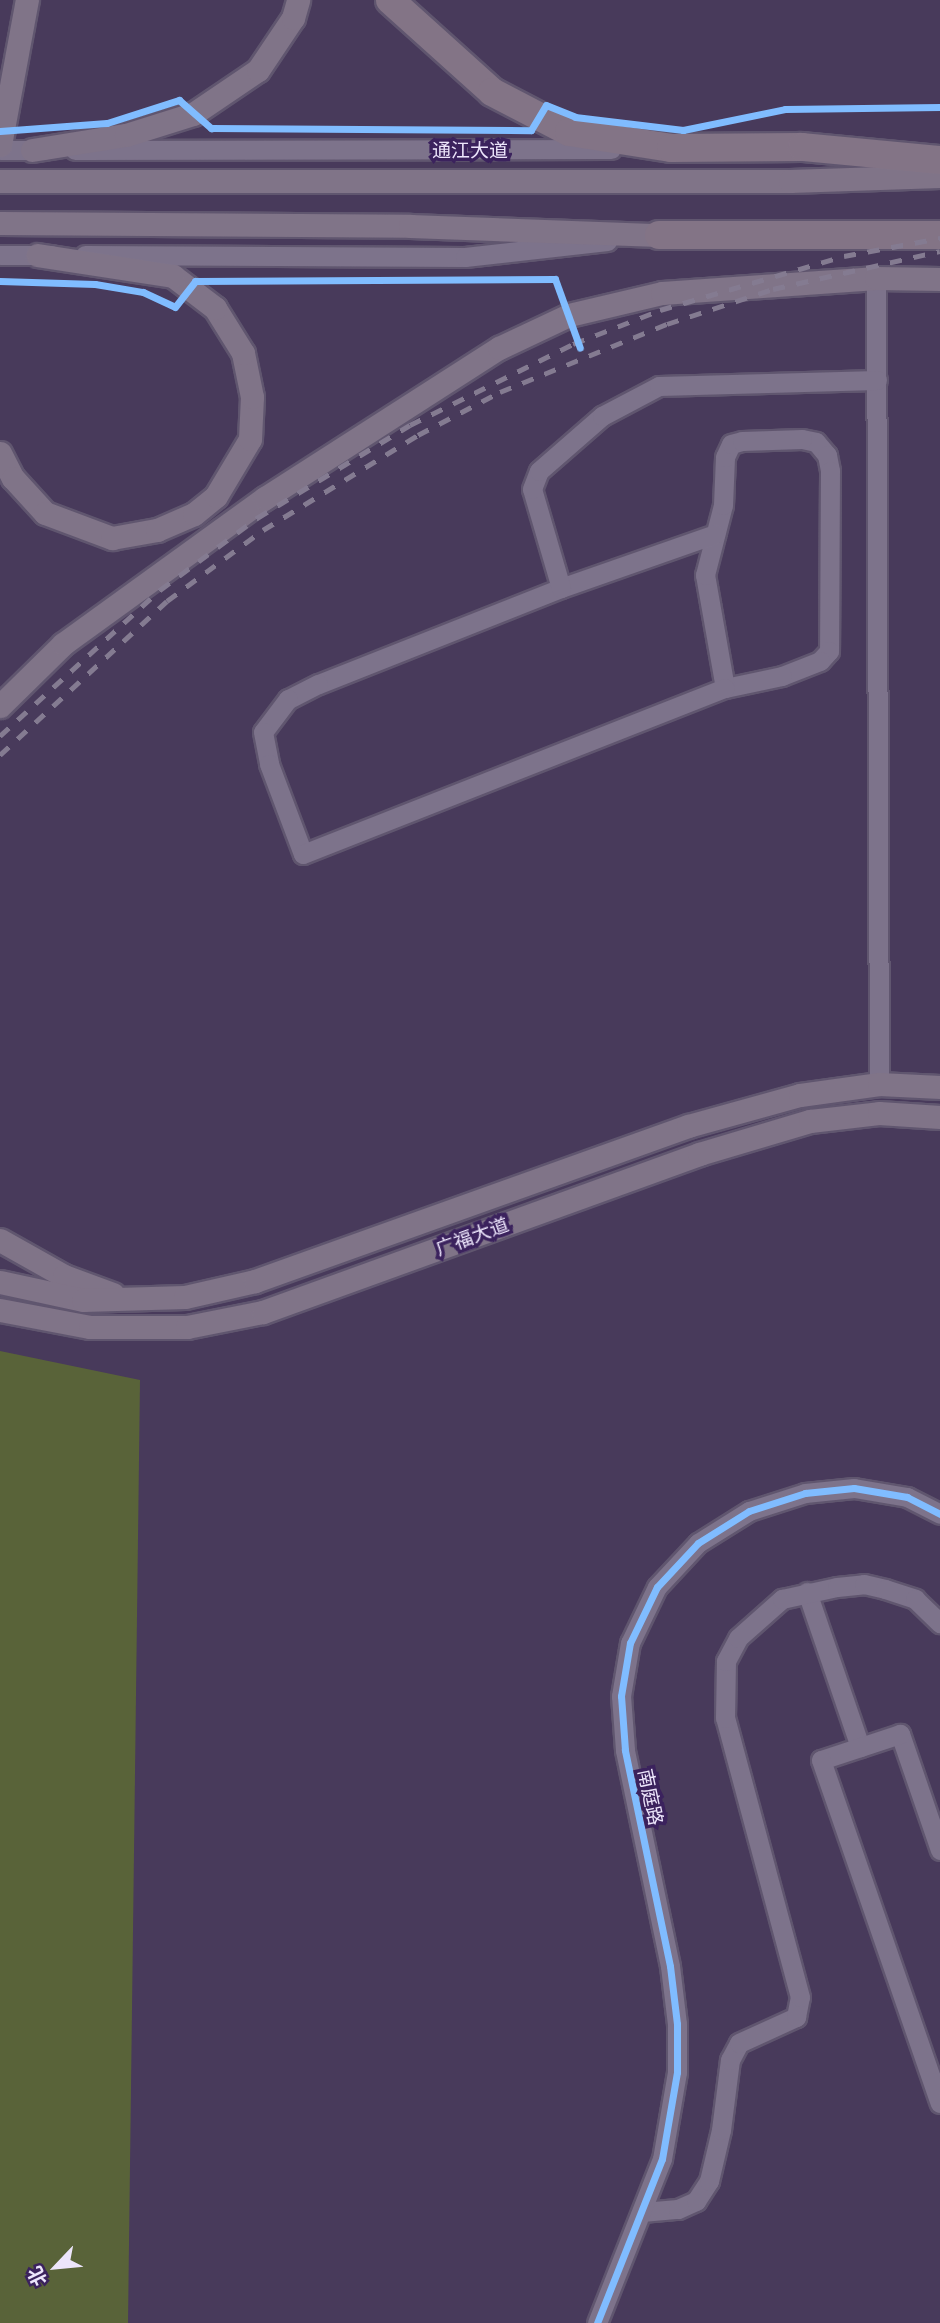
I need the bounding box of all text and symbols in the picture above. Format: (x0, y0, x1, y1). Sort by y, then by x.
street label: 通江大道 (432, 139, 508, 161)
street label: 广福大道 (432, 1212, 512, 1260)
street label: 南庭路 (634, 1767, 668, 1827)
north arrow (21, 2232, 91, 2302)
text: 北 (22, 2263, 51, 2290)

